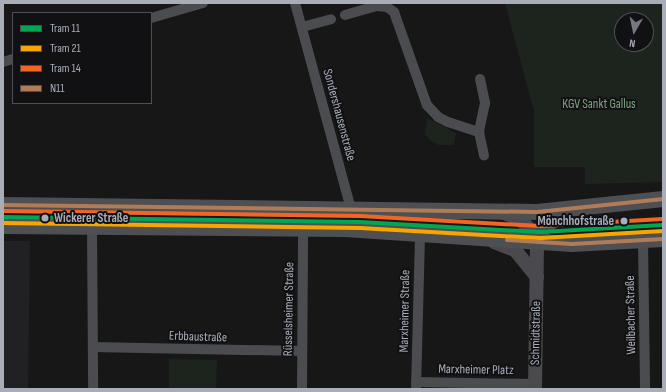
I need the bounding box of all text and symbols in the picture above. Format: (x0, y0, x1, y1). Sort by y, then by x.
legend (12, 12, 152, 104)
north arrow (614, 12, 654, 52)
text: Tram 11 (50, 21, 80, 36)
text: N (628, 36, 636, 50)
text: Tram 21 (50, 41, 81, 56)
text: Tram 14 (50, 61, 81, 76)
street label: Sondershausenstraße (319, 67, 359, 163)
text: N11 (50, 81, 65, 96)
park label: KGV Sankt Gallus (562, 96, 636, 112)
place label: Wickerer Straße (54, 210, 128, 226)
marker: Wickerer Straße (38, 211, 52, 225)
place label: Mönchhofstraße (538, 213, 614, 229)
marker: Mönchhofstraße (617, 214, 631, 228)
street label: Rüsselsheimer Straße (280, 262, 298, 356)
street label: Marxheimer Straße (396, 270, 414, 352)
street label: Weilbacher Straße (623, 275, 639, 355)
street label: Schmidtstraße (528, 301, 544, 365)
street label: Erbbaustraße (169, 328, 227, 346)
street label: Marxheimer Platz (438, 362, 514, 378)

